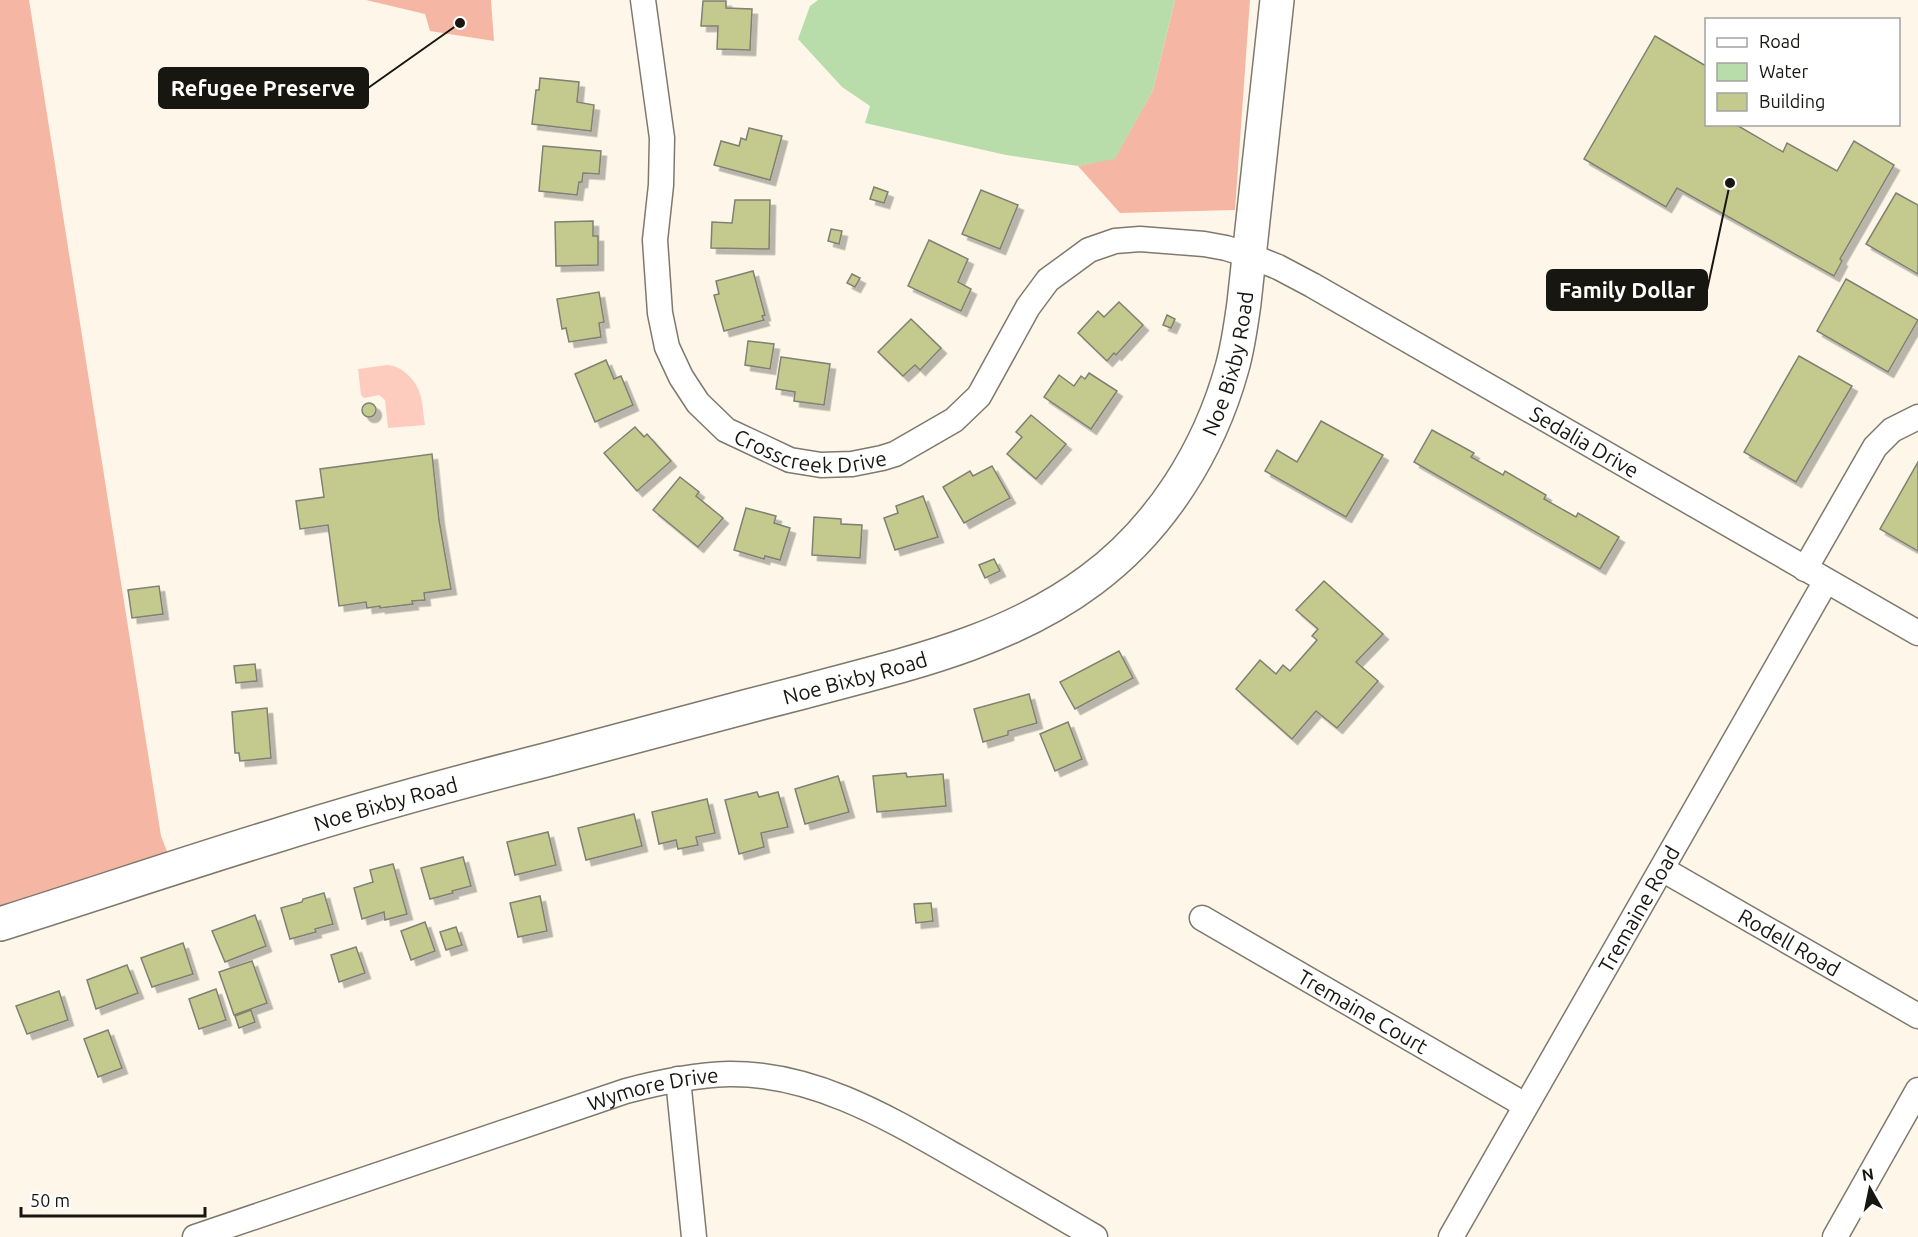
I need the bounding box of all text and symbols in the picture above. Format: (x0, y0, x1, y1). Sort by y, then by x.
legend (1705, 18, 1900, 126)
text: Road (1759, 31, 1801, 51)
text: Water (1759, 61, 1809, 81)
callout: Refugee Preserve (159, 68, 368, 108)
text: Refugee Preserve (171, 75, 355, 100)
text: Building (1759, 91, 1825, 111)
callout: Family Dollar (1547, 270, 1707, 310)
text: Family Dollar (1559, 277, 1695, 302)
street label: Noe Bixby Road (1197, 290, 1257, 439)
street label: Sedalia Drive (1526, 401, 1643, 482)
street label: Crosscreek Drive (731, 424, 889, 477)
street label: Noe Bixby Road (780, 647, 930, 709)
street label: Noe Bixby Road (311, 772, 460, 835)
street label: Tremaine Road (1593, 842, 1684, 976)
street label: Rodell Road (1734, 904, 1845, 981)
street label: Tremaine Court (1294, 964, 1432, 1058)
street label: Wymore Drive (584, 1062, 719, 1115)
north arrow (1840, 1159, 1900, 1219)
text: N (1860, 1164, 1875, 1184)
scale bar (21, 1180, 206, 1218)
text: 50 m (30, 1190, 70, 1210)

